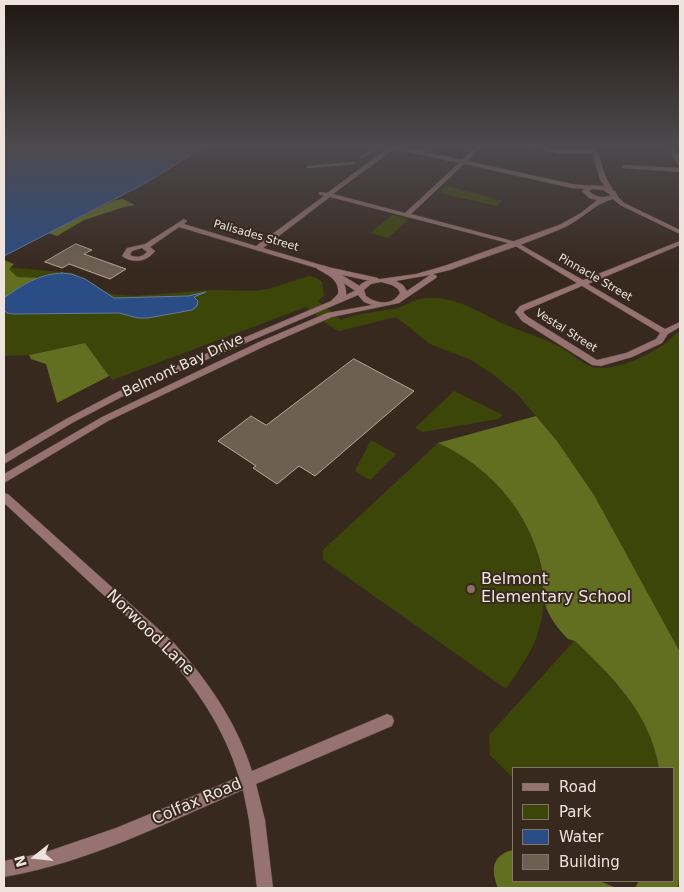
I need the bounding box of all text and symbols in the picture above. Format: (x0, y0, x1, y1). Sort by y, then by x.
street label: Palisades Street (212, 218, 300, 254)
street label: Pinnacle Street (556, 252, 634, 304)
street label: Vestal Street (533, 307, 599, 355)
street label: Belmont Bay Drive (120, 331, 246, 401)
place label: Belmont Elementary School (481, 570, 631, 608)
marker: Belmont Elementary School (465, 583, 477, 595)
street label: Norwood Lane (102, 586, 198, 680)
legend (512, 767, 674, 882)
street label: Colfax Road (149, 774, 245, 830)
text: Road (559, 778, 597, 796)
text: Park (559, 803, 591, 821)
text: Water (559, 828, 603, 846)
north arrow (10, 832, 60, 882)
text: N (11, 853, 30, 869)
text: Building (559, 853, 620, 871)

